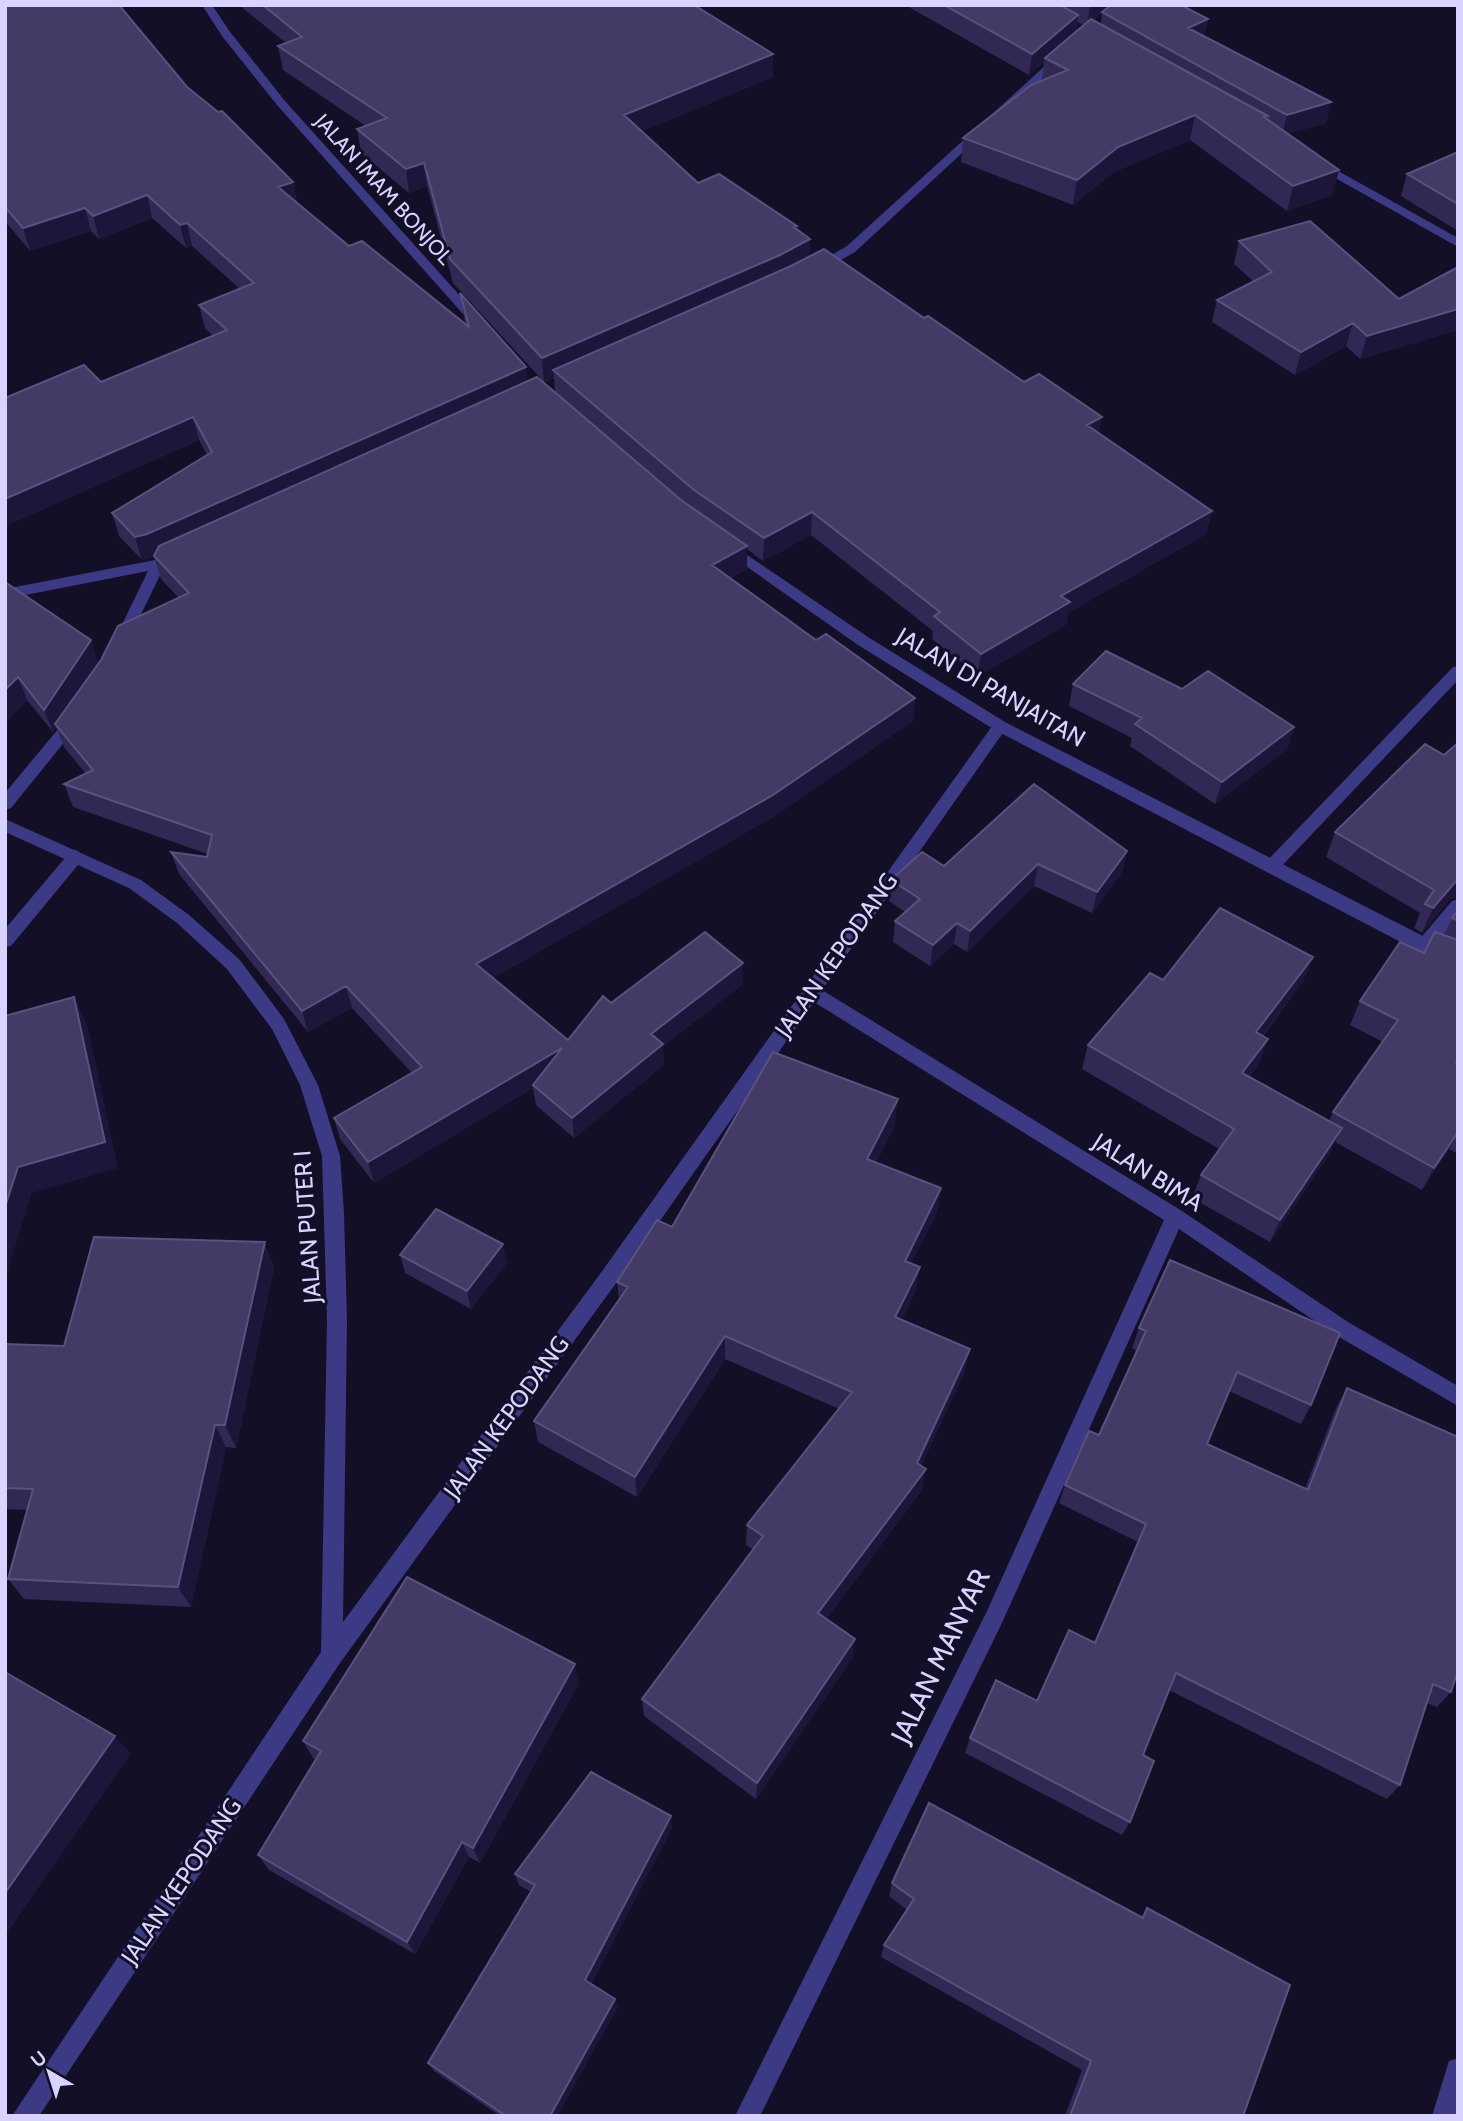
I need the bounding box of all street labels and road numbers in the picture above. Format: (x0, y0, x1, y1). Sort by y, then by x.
street label: JALAN IMAM BONJOL (309, 108, 458, 270)
street label: JALAN DI PANJAITAN (890, 621, 1091, 753)
street label: JALAN KEPODANG (768, 867, 904, 1044)
street label: JALAN BIMA (1087, 1126, 1209, 1217)
street label: JALAN PUTER I (287, 1150, 327, 1305)
street label: JALAN KEPODANG (437, 1330, 575, 1505)
street label: JALAN MANYAR (883, 1563, 997, 1750)
street label: JALAN KEPODANG (114, 1792, 247, 1970)

